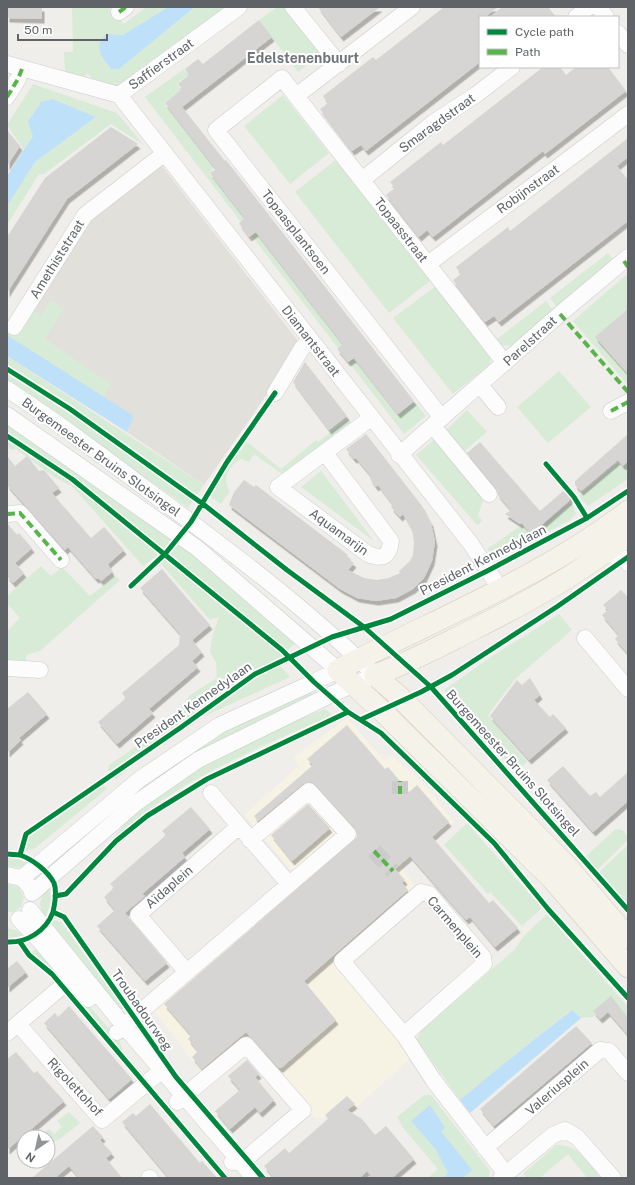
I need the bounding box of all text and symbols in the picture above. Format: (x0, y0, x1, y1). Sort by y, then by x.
scale bar (18, 16, 107, 42)
legend (479, 16, 619, 68)
text: 50 m (24, 23, 52, 37)
text: Cycle path (515, 25, 574, 39)
street label: Saffierstraat (126, 35, 196, 93)
text: Path (515, 45, 541, 59)
district label: Edelstenenbuurt (247, 50, 359, 66)
street label: Smaragdstraat (396, 90, 478, 156)
street label: Robijnstraat (494, 161, 562, 217)
street label: Topaasplantsoen (259, 187, 333, 277)
street label: Topaasstraat (371, 195, 431, 265)
street label: Amethiststraat (27, 217, 87, 301)
street label: Diamantstraat (279, 303, 343, 379)
street label: Parelstraat (500, 313, 560, 369)
street label: Burgemeester Bruins Slotsingel (19, 394, 183, 520)
street label: Aquamarijn (307, 506, 371, 558)
street label: President Kennedylaan (417, 522, 549, 598)
street label: President Kennedylaan (132, 659, 254, 751)
street label: Burgemeester Bruins Slotsingel (443, 687, 583, 839)
street label: Aïdaplein (142, 862, 196, 912)
street label: Carmenplein (424, 893, 486, 961)
street label: Troubadourweg (108, 967, 176, 1053)
street label: Rigolettohof (44, 1055, 106, 1119)
street label: Valeriusplein (523, 1056, 591, 1118)
north arrow (16, 1129, 56, 1169)
text: N (23, 1150, 37, 1165)

